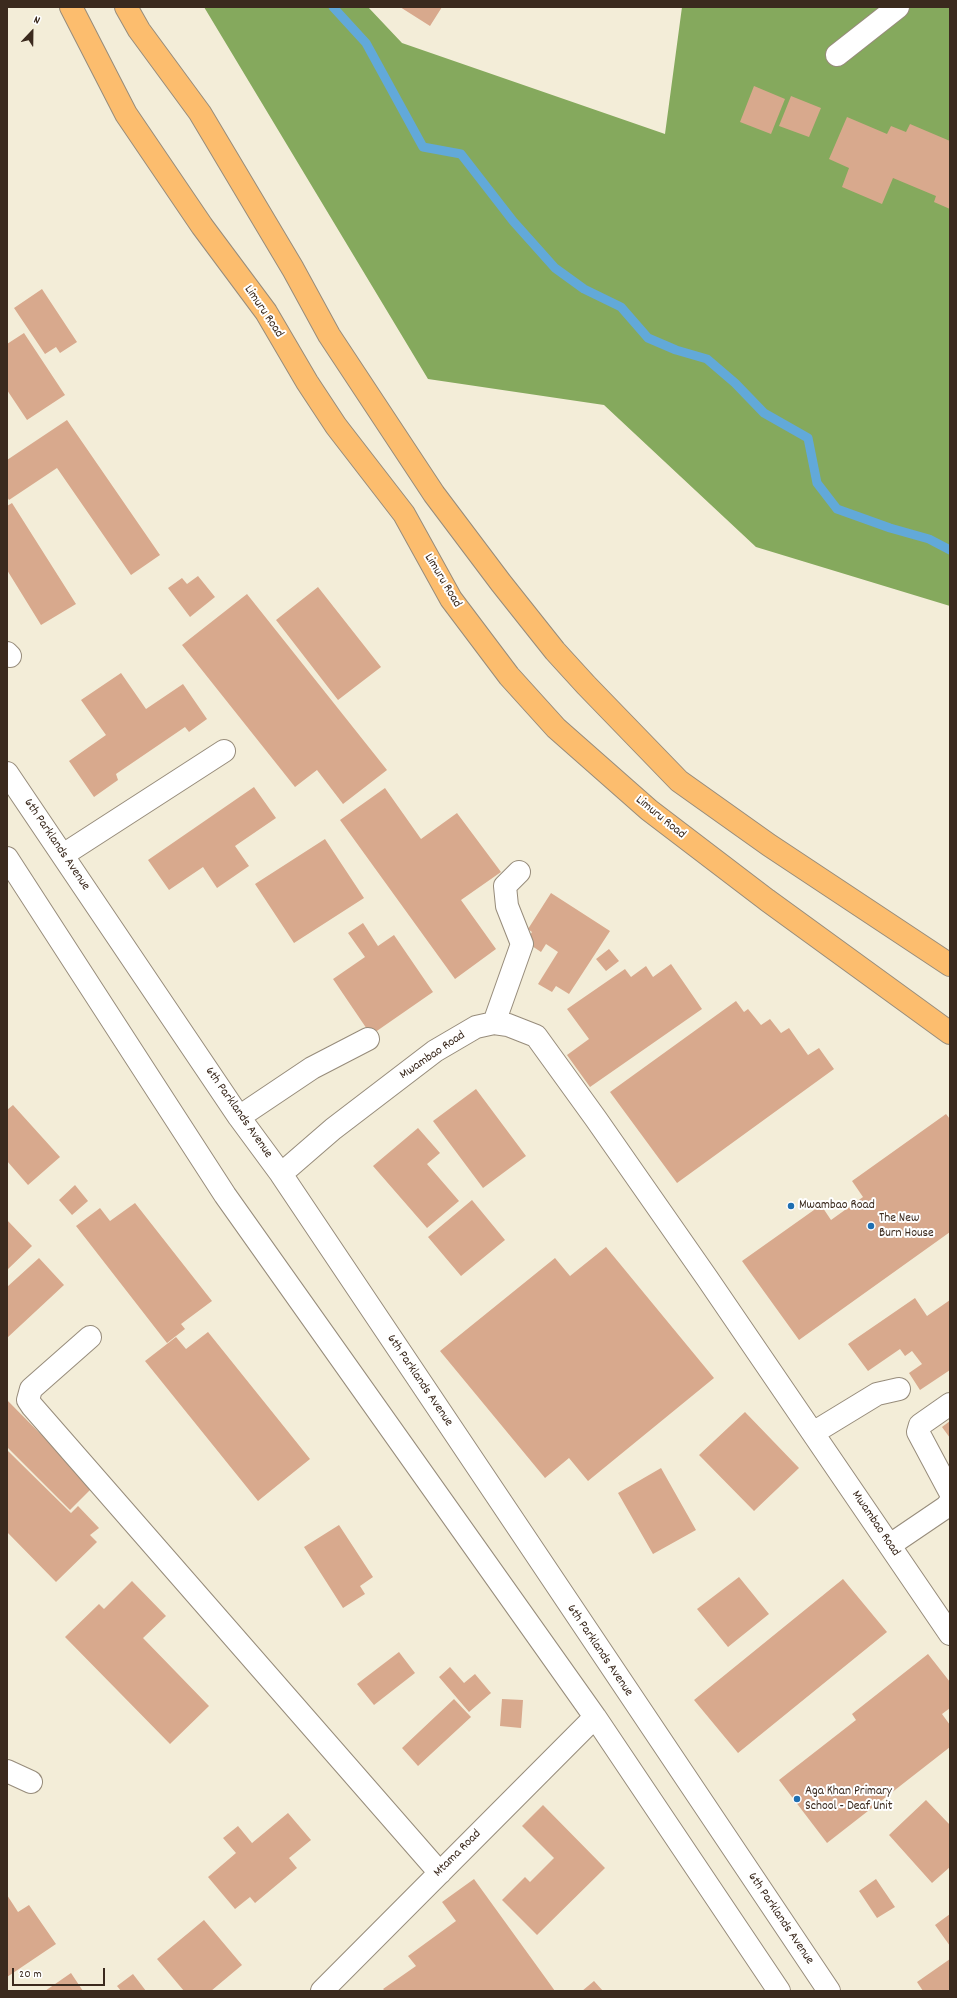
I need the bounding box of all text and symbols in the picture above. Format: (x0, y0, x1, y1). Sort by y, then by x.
north arrow (12, 12, 52, 52)
text: N (31, 12, 42, 29)
street label: Limuru Road (240, 283, 286, 341)
street label: Limuru Road (420, 551, 464, 611)
street label: Limuru Road (632, 793, 688, 843)
street label: 6th Parklands Avenue (19, 796, 93, 894)
street label: Mwambao Road (397, 1028, 469, 1084)
street label: 6th Parklands Avenue (201, 1064, 275, 1162)
place label: Mwambao Road (799, 1198, 875, 1214)
marker: Mwambao Road (786, 1201, 796, 1211)
place label: The New Burn House (879, 1211, 934, 1242)
marker: The New Burn House (866, 1221, 876, 1231)
street label: 6th Parklands Avenue (382, 1332, 456, 1430)
street label: Mwambao Road (847, 1488, 903, 1560)
street label: 6th Parklands Avenue (562, 1602, 636, 1700)
place label: Aga Khan Primary School - Deaf Unit (805, 1784, 893, 1815)
marker: Aga Khan Primary School - Deaf Unit (792, 1794, 802, 1804)
street label: Mtama Road (431, 1827, 485, 1881)
street label: 6th Parklands Avenue (743, 1870, 817, 1968)
scale bar (14, 1960, 107, 1986)
text: 20 m (19, 1966, 42, 1983)

